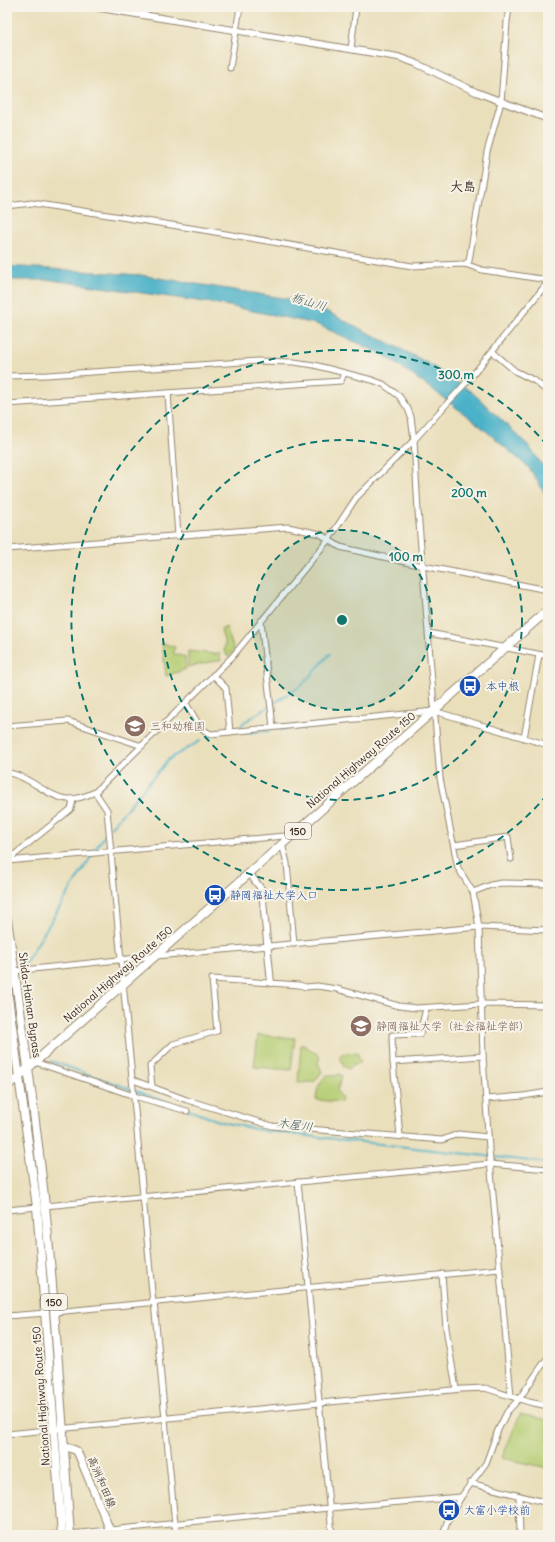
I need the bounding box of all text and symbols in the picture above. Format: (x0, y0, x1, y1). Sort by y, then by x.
district label: 大島 (450, 178, 476, 195)
water label: 栃山川 (290, 289, 329, 314)
text: 300 m (438, 367, 474, 382)
text: 200 m (451, 485, 487, 500)
text: 100 m (389, 549, 423, 564)
centre of rings (335, 613, 349, 627)
bus stop icon: 本中根 (457, 673, 483, 699)
place label: 本中根 (486, 679, 520, 693)
street label: National Highway Route 150 (304, 709, 418, 811)
school or university icon: 三和幼稚園 (122, 713, 148, 739)
place label: 三和幼稚園 (150, 719, 205, 733)
road number: 150 (285, 823, 311, 839)
bus stop icon: 静岡福祉大学入口 (202, 882, 228, 908)
place label: 静岡福祉大学入口 (230, 888, 318, 902)
street label: National Highway Route 150 (61, 923, 175, 1025)
street label: Shida-Hainan Bypass (16, 951, 44, 1059)
school or university icon: 静岡福祉大学（社会福祉学部） (348, 1013, 374, 1039)
place label: 静岡福祉大学（社会福祉学部） (376, 1019, 530, 1033)
water label: 木屋川 (276, 1115, 314, 1134)
road number: 150 (41, 1294, 67, 1310)
street label: National Highway Route 150 (29, 1326, 53, 1466)
street label: 高洲和田線 (85, 1454, 119, 1510)
bus stop icon: 大富小学校前 (436, 1497, 462, 1523)
place label: 大富小学校前 (464, 1503, 530, 1517)

